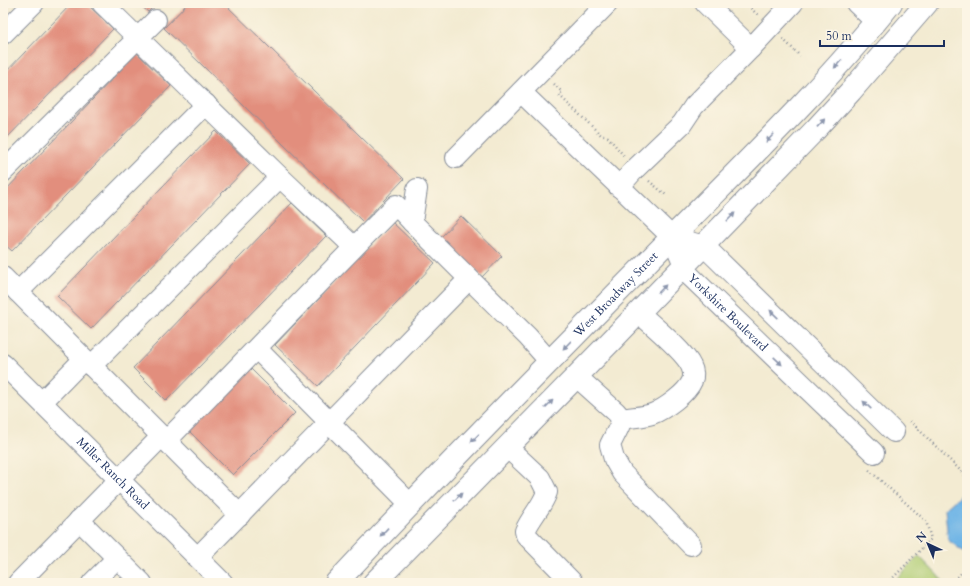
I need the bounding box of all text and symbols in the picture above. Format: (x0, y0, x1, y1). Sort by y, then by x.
scale bar (820, 22, 944, 48)
text: 50 m (826, 28, 853, 44)
one-way arrow (833, 59, 843, 69)
one-way arrow (816, 119, 825, 128)
one-way arrow (765, 133, 775, 143)
one-way arrow (726, 212, 736, 222)
street label: West Broadway Street (569, 248, 661, 341)
street label: Yorkshire Boulevard (684, 270, 772, 355)
one-way arrow (657, 284, 667, 294)
one-way arrow (769, 309, 779, 319)
one-way arrow (562, 340, 572, 350)
one-way arrow (773, 356, 783, 366)
one-way arrow (544, 400, 554, 409)
one-way arrow (862, 400, 872, 410)
one-way arrow (470, 433, 480, 443)
street label: Miller Ranch Road (73, 434, 153, 513)
one-way arrow (453, 492, 463, 502)
north arrow (908, 524, 948, 564)
one-way arrow (379, 527, 388, 537)
text: N (913, 528, 930, 546)

